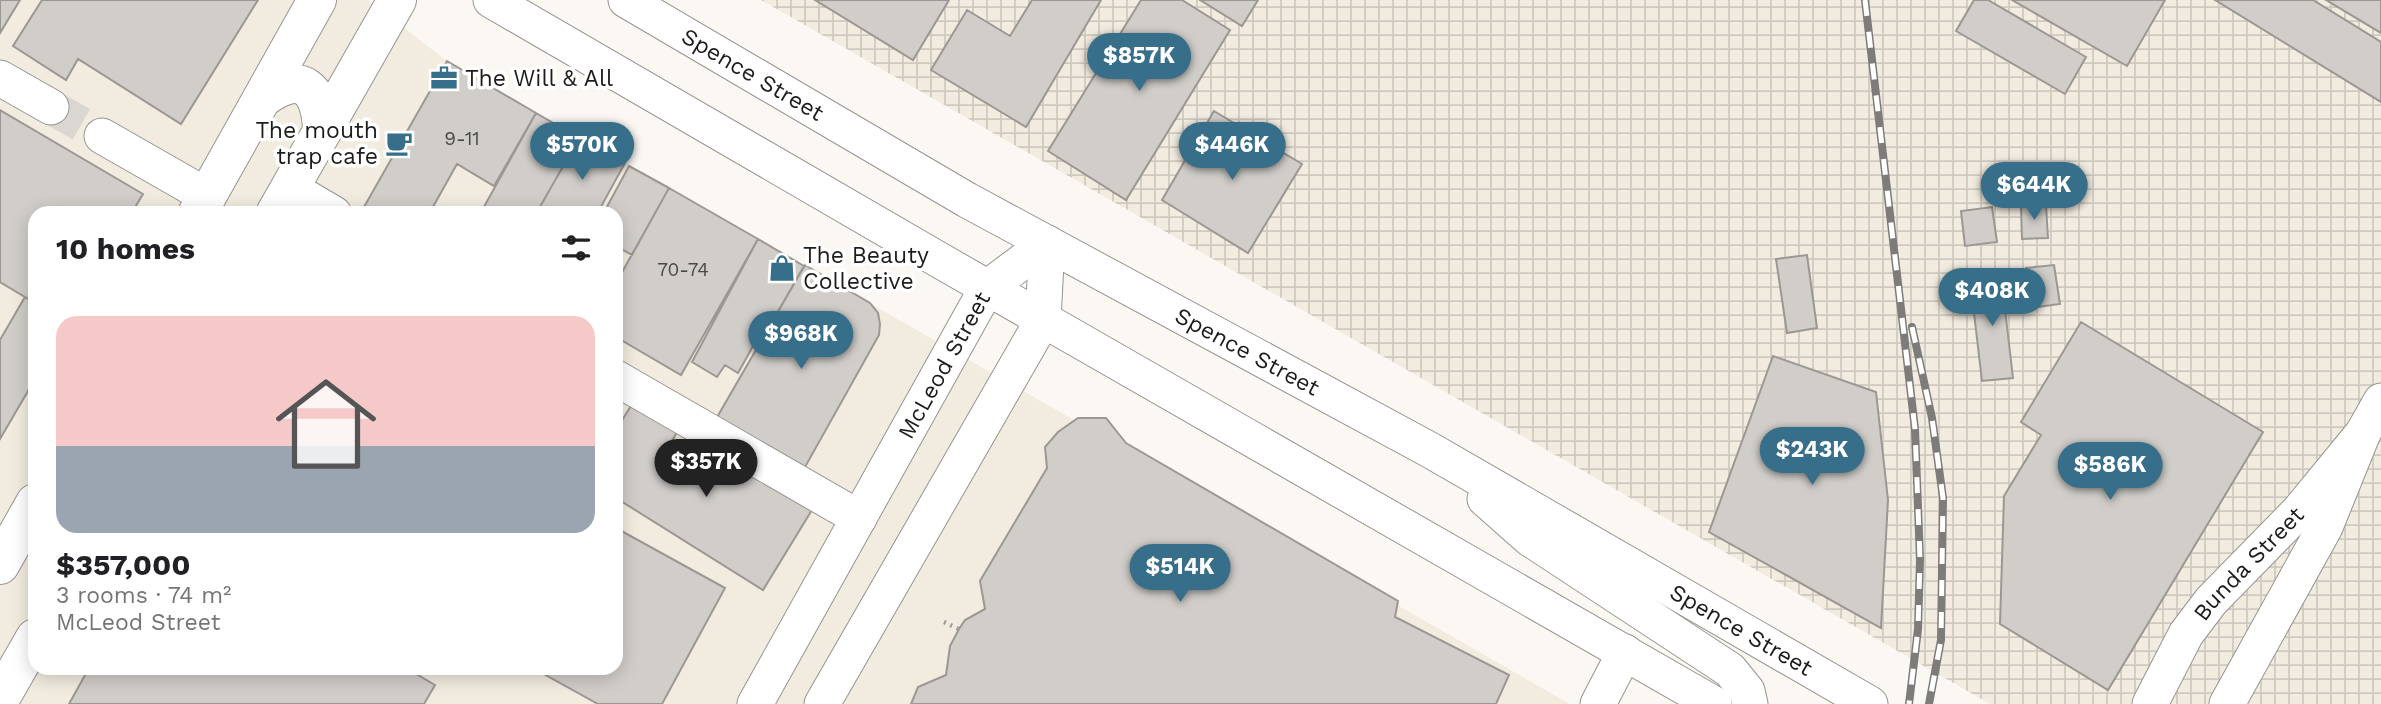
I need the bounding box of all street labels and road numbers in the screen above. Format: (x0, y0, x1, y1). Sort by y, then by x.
street label: Spence Street (677, 22, 829, 127)
street label: McLeod Street (892, 286, 996, 444)
street label: Spence Street (1171, 302, 1324, 401)
street label: Bunda Street (2188, 501, 2309, 626)
street label: Spence Street (1665, 578, 1818, 682)

